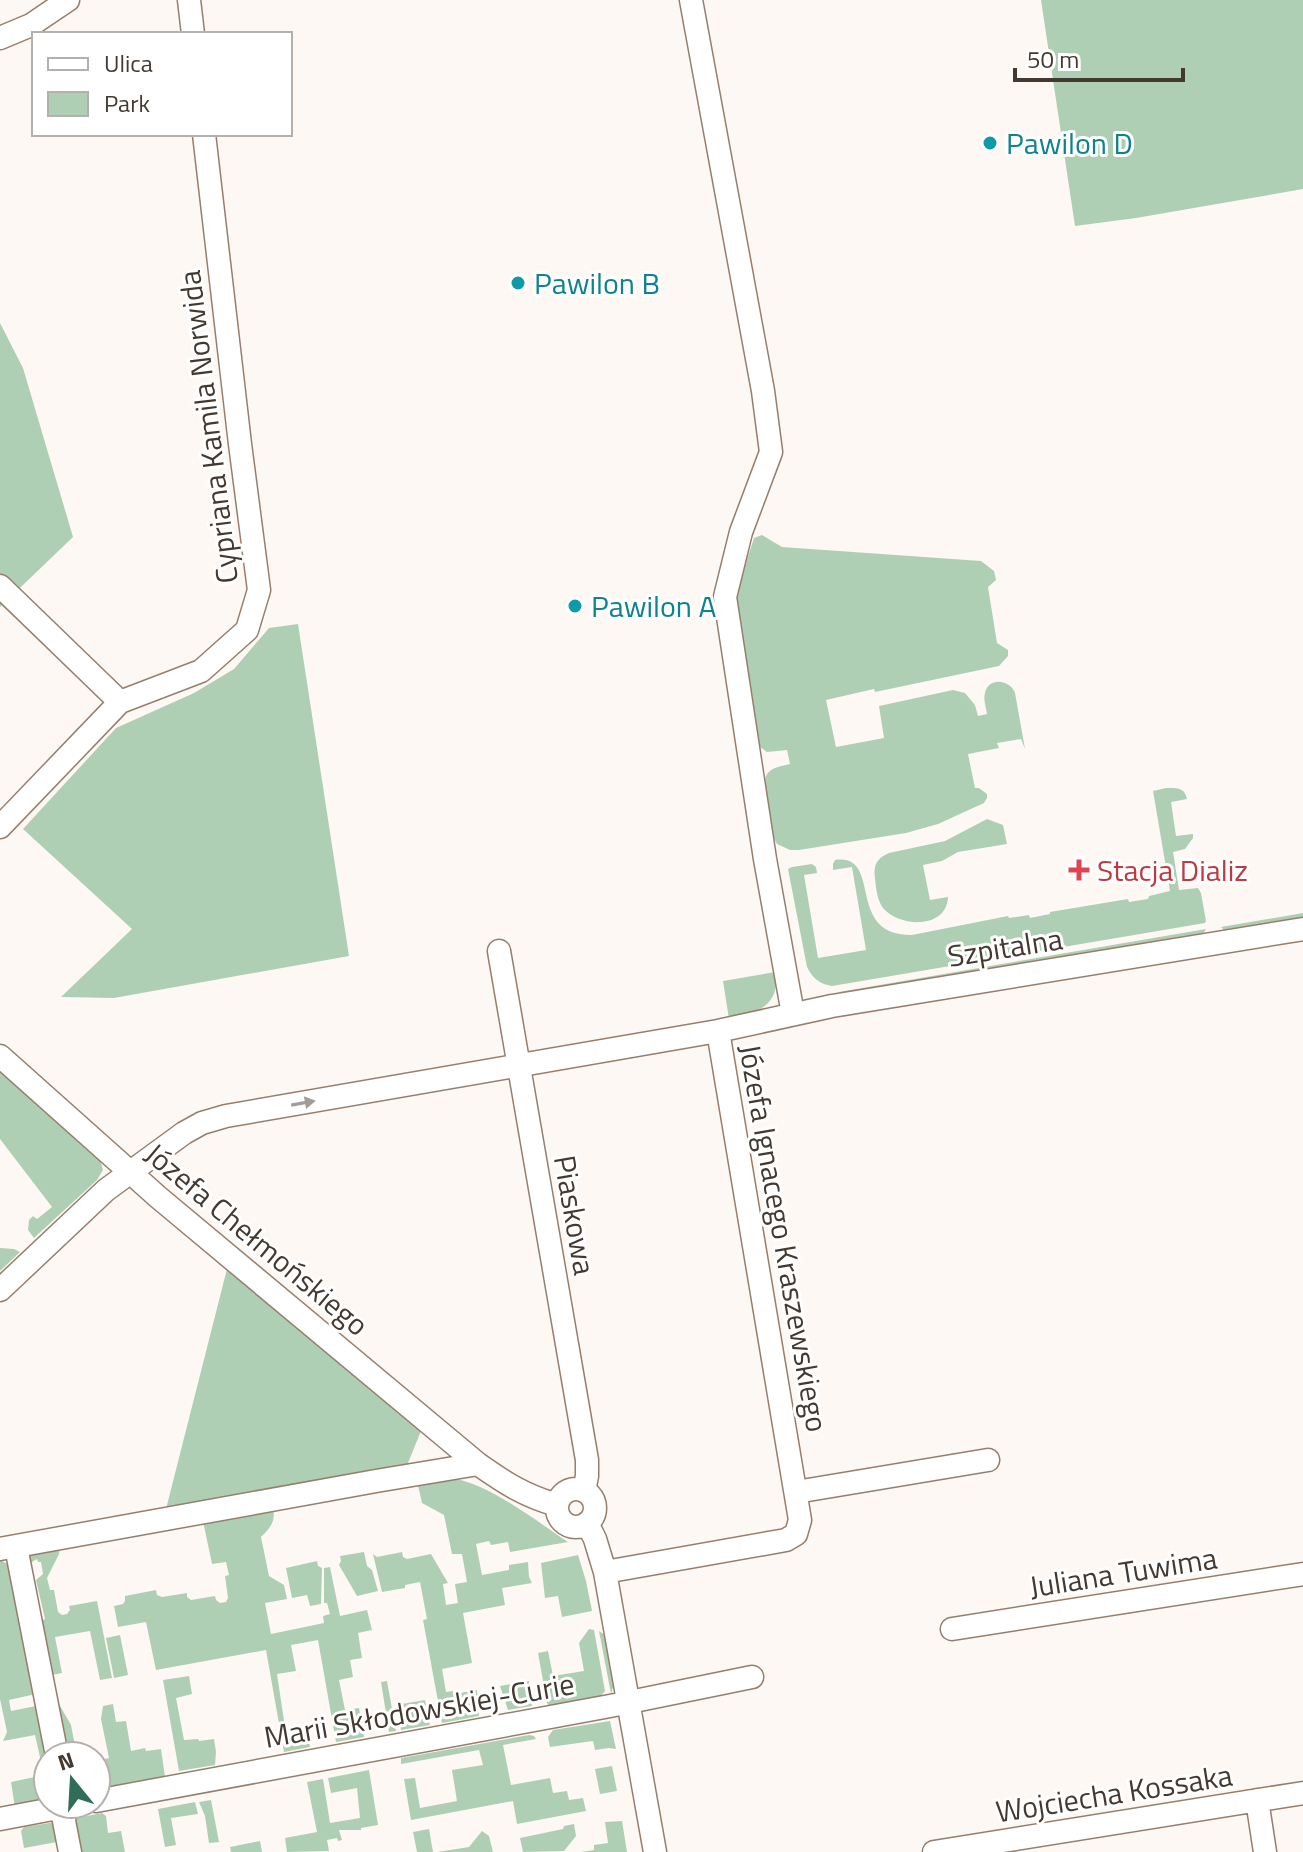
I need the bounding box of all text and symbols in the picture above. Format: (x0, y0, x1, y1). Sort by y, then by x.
legend (32, 32, 292, 136)
scale bar (1015, 32, 1183, 82)
text: 50 m (1027, 41, 1079, 77)
text: Ulica (104, 45, 153, 81)
text: Park (104, 85, 150, 121)
place label: Pawilon D (1006, 120, 1133, 166)
marker: Pawilon D (981, 134, 999, 152)
place label: Pawilon B (534, 260, 660, 306)
street label: Cypriana Kamila Norwida (166, 268, 250, 586)
marker: Pawilon B (509, 274, 527, 292)
place label: Pawilon A (591, 583, 717, 629)
marker: Pawilon A (566, 597, 584, 615)
place label: Stacja Dializ (1097, 847, 1248, 893)
marker: Stacja Dializ (1068, 859, 1090, 881)
street label: Szpitalna (944, 915, 1066, 979)
street label: Józefa Ignacego Kraszewskiego (727, 1040, 841, 1436)
one-way arrow (291, 1096, 316, 1108)
street label: Józefa Chełmońskiego (135, 1131, 379, 1347)
street label: Piaskowa (542, 1152, 608, 1278)
street label: Juliana Tuwima (1026, 1534, 1220, 1610)
street label: Marii Skłodowskiej-Curie (260, 1660, 578, 1760)
north arrow (32, 1740, 112, 1820)
text: N (53, 1742, 78, 1780)
street label: Wojciecha Kossaka (993, 1752, 1235, 1834)

